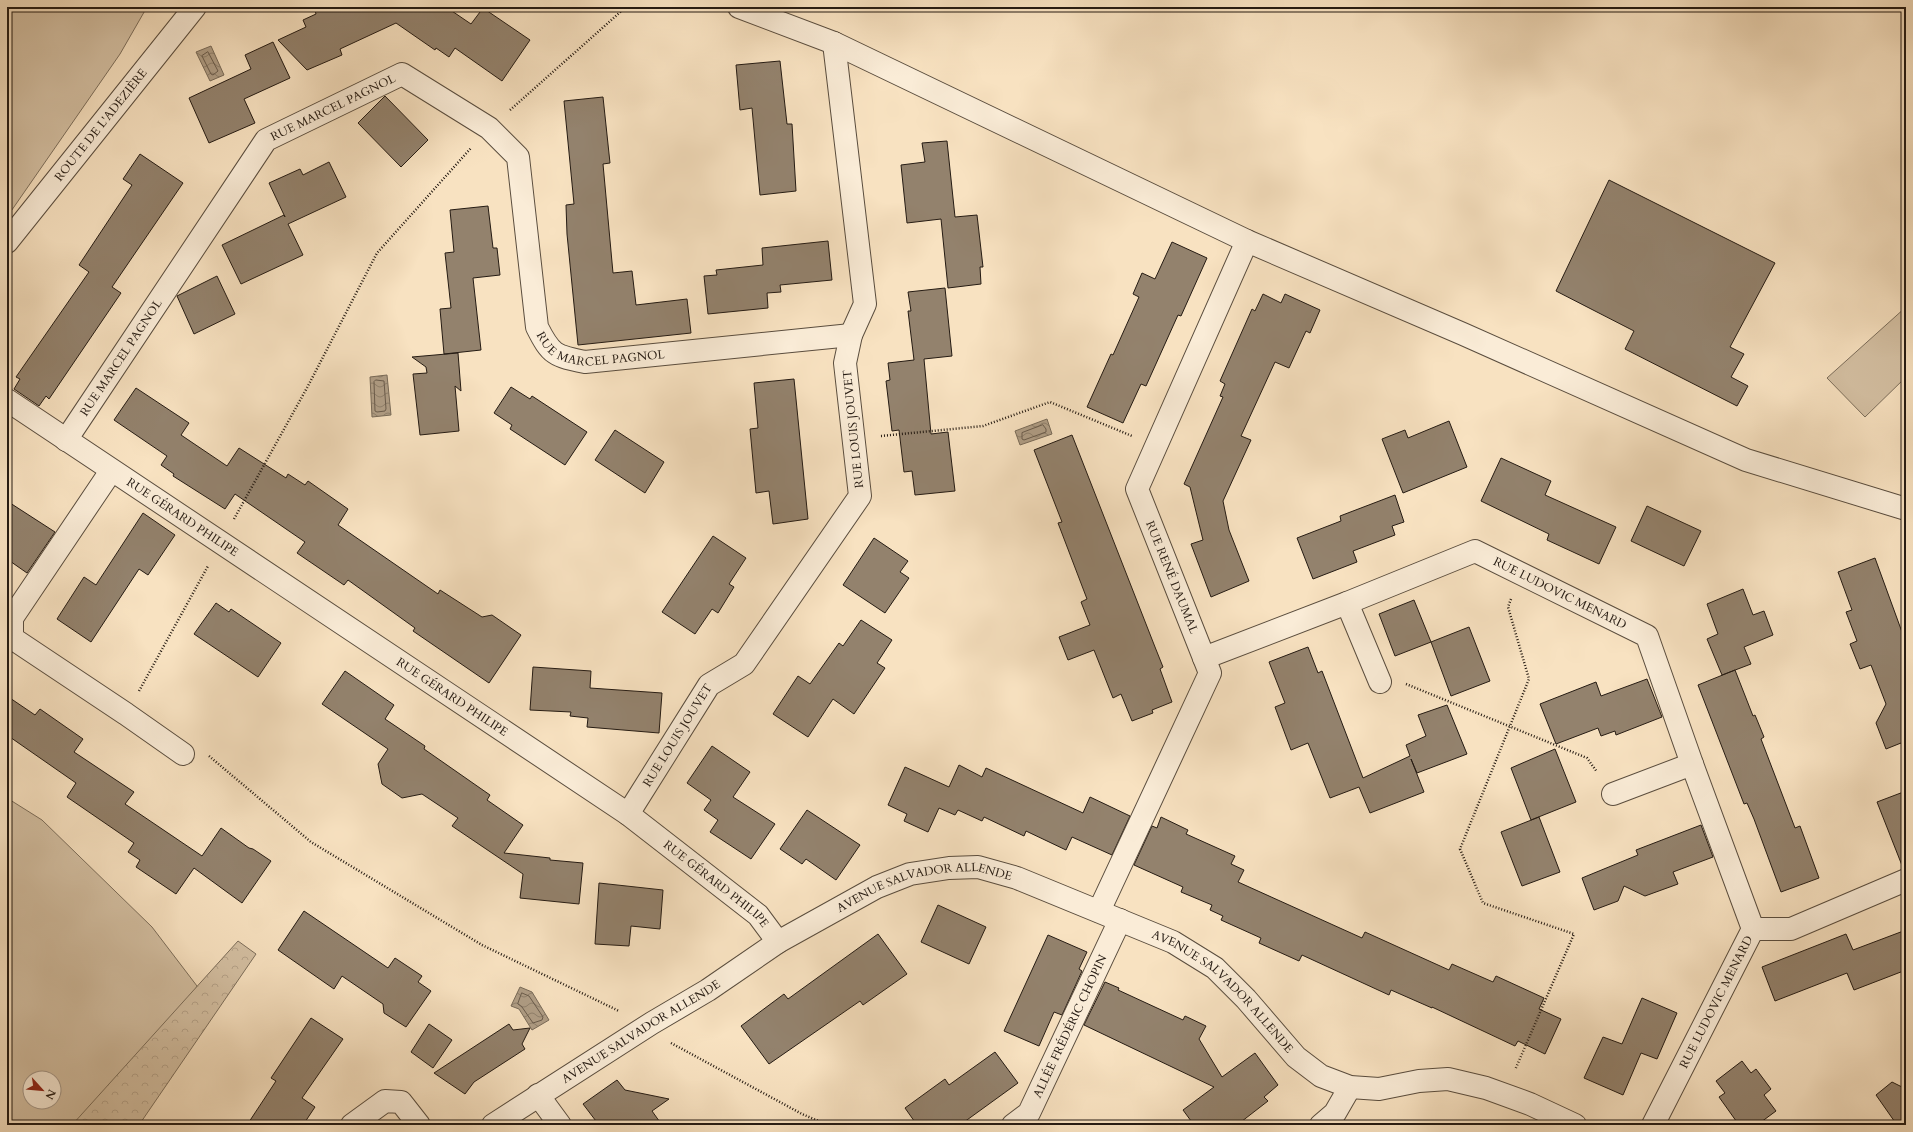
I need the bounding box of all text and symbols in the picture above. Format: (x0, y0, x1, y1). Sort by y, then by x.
street label: ROUTE DE L'ADEZIÈRE (51, 65, 151, 184)
street label: RUE MARCEL PAGNOL (268, 70, 399, 145)
street label: RUE MARCEL PAGNOL (76, 296, 166, 419)
street label: RUE MARCEL PAGNOL (533, 329, 666, 370)
street label: RUE LOUIS JOUVET (839, 369, 867, 489)
street label: RUE GÉRARD PHILIPE (124, 474, 241, 560)
street label: RUE RENÉ DAUMAL (1142, 518, 1203, 637)
street label: RUE LUDOVIC MENARD (1491, 553, 1630, 633)
street label: RUE GÉRARD PHILIPE (393, 654, 511, 740)
street label: RUE LOUIS JOUVET (639, 681, 716, 790)
street label: RUE GÉRARD PHILIPE (660, 837, 772, 931)
street label: AVENUE SALVADOR ALLENDE (834, 859, 1014, 916)
street label: AVENUE SALVADOR ALLENDE (1149, 926, 1297, 1056)
street label: RUE LUDOVIC MENARD (1676, 933, 1757, 1071)
street label: ALLÉE FRÉDÉRIC CHOPIN (1029, 951, 1111, 1100)
street label: AVENUE SALVADOR ALLENDE (558, 976, 723, 1087)
north arrow (22, 1070, 62, 1110)
text: N (41, 1087, 59, 1102)

